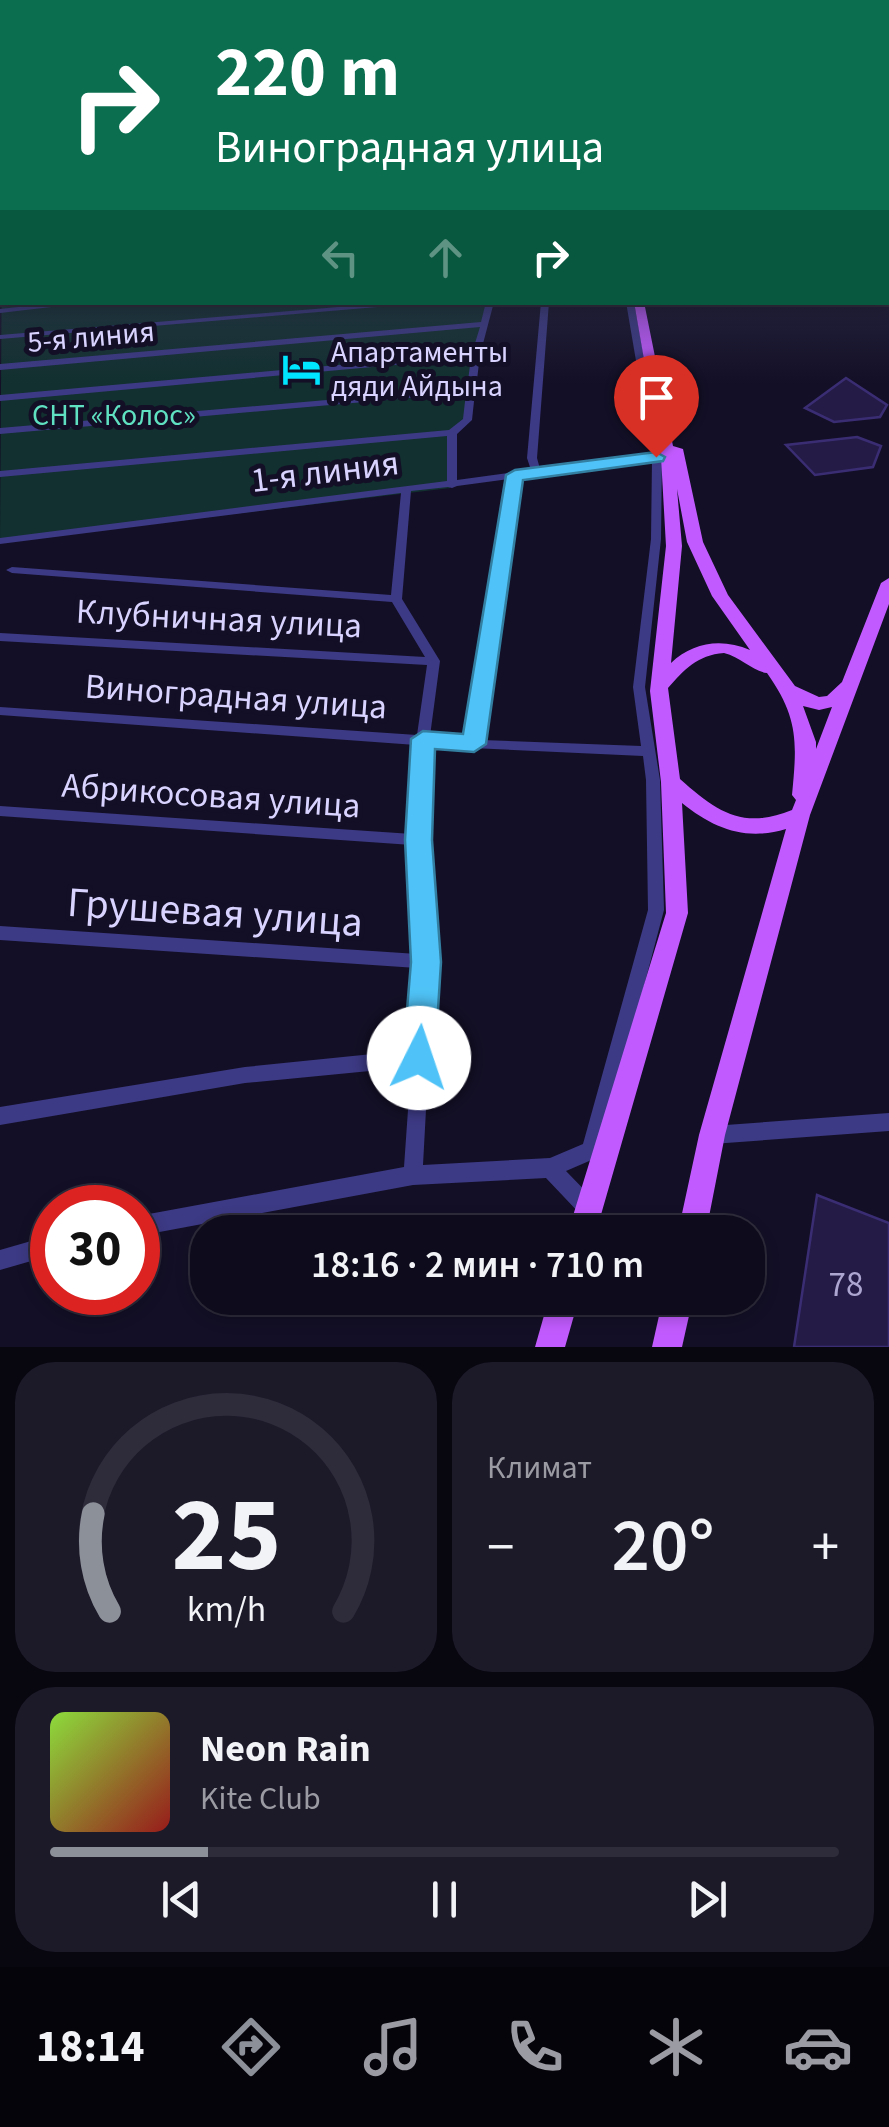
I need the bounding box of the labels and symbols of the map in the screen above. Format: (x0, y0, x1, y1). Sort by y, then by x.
street label: 5-я линия (26, 310, 156, 364)
place label: Апартаменты дяди Айдына (331, 331, 508, 408)
hotel icon: Апартаменты дяди Айдына (280, 348, 322, 390)
pin (614, 355, 699, 458)
park label: СНТ «Колос» (32, 394, 196, 437)
street label: 1-я линия (248, 438, 402, 506)
street label: Клубничная улица (75, 587, 363, 651)
street label: Виноградная улица (83, 662, 389, 732)
street label: Абрикосовая улица (60, 761, 362, 831)
street label: Грушевая улица (65, 873, 365, 953)
position arrow (367, 1006, 471, 1110)
speed limit sign: 30 (30, 1185, 160, 1315)
house number: 78 (829, 1260, 863, 1310)

